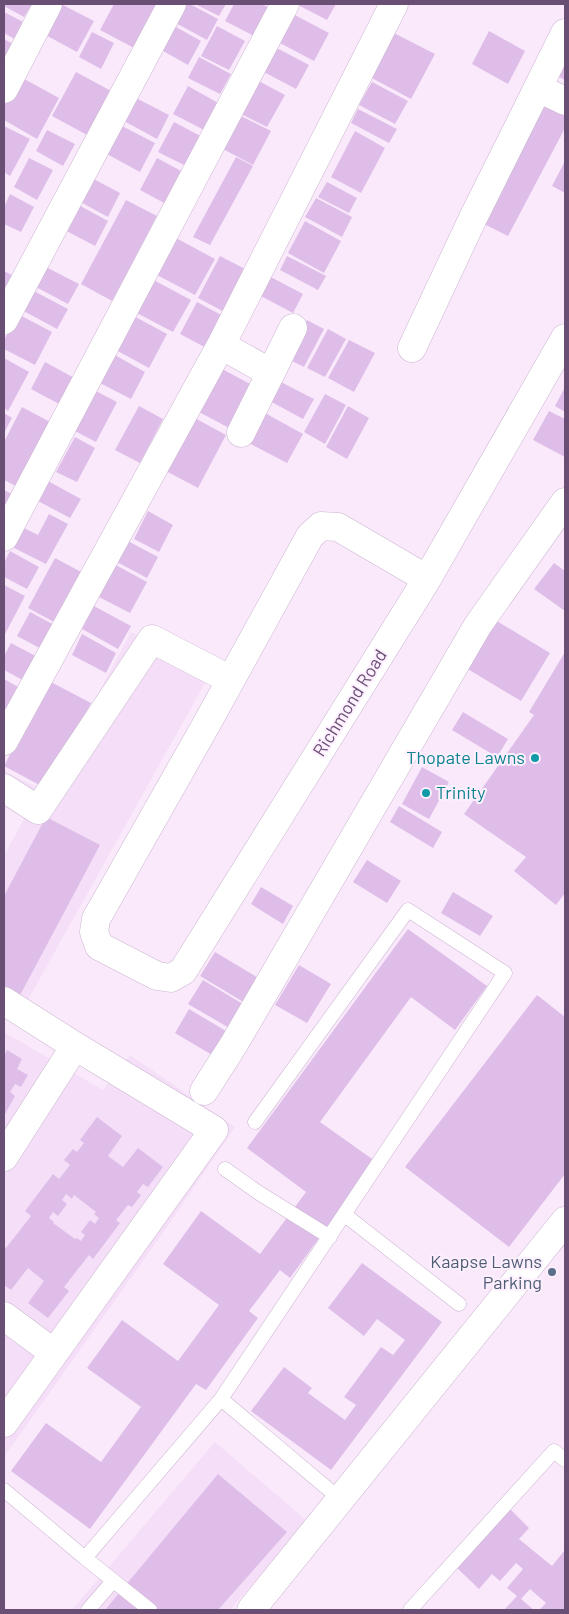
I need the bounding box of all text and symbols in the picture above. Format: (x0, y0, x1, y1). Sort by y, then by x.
street label: Richmond Road (307, 645, 391, 760)
place label: Thopate Lawns (406, 746, 525, 768)
marker: Thopate Lawns (529, 752, 541, 764)
place label: Trinity (436, 781, 486, 803)
marker: Trinity (420, 787, 432, 799)
place label: Kaapse Lawns Parking (430, 1250, 542, 1293)
marker: Kaapse Lawns Parking (546, 1266, 558, 1278)

